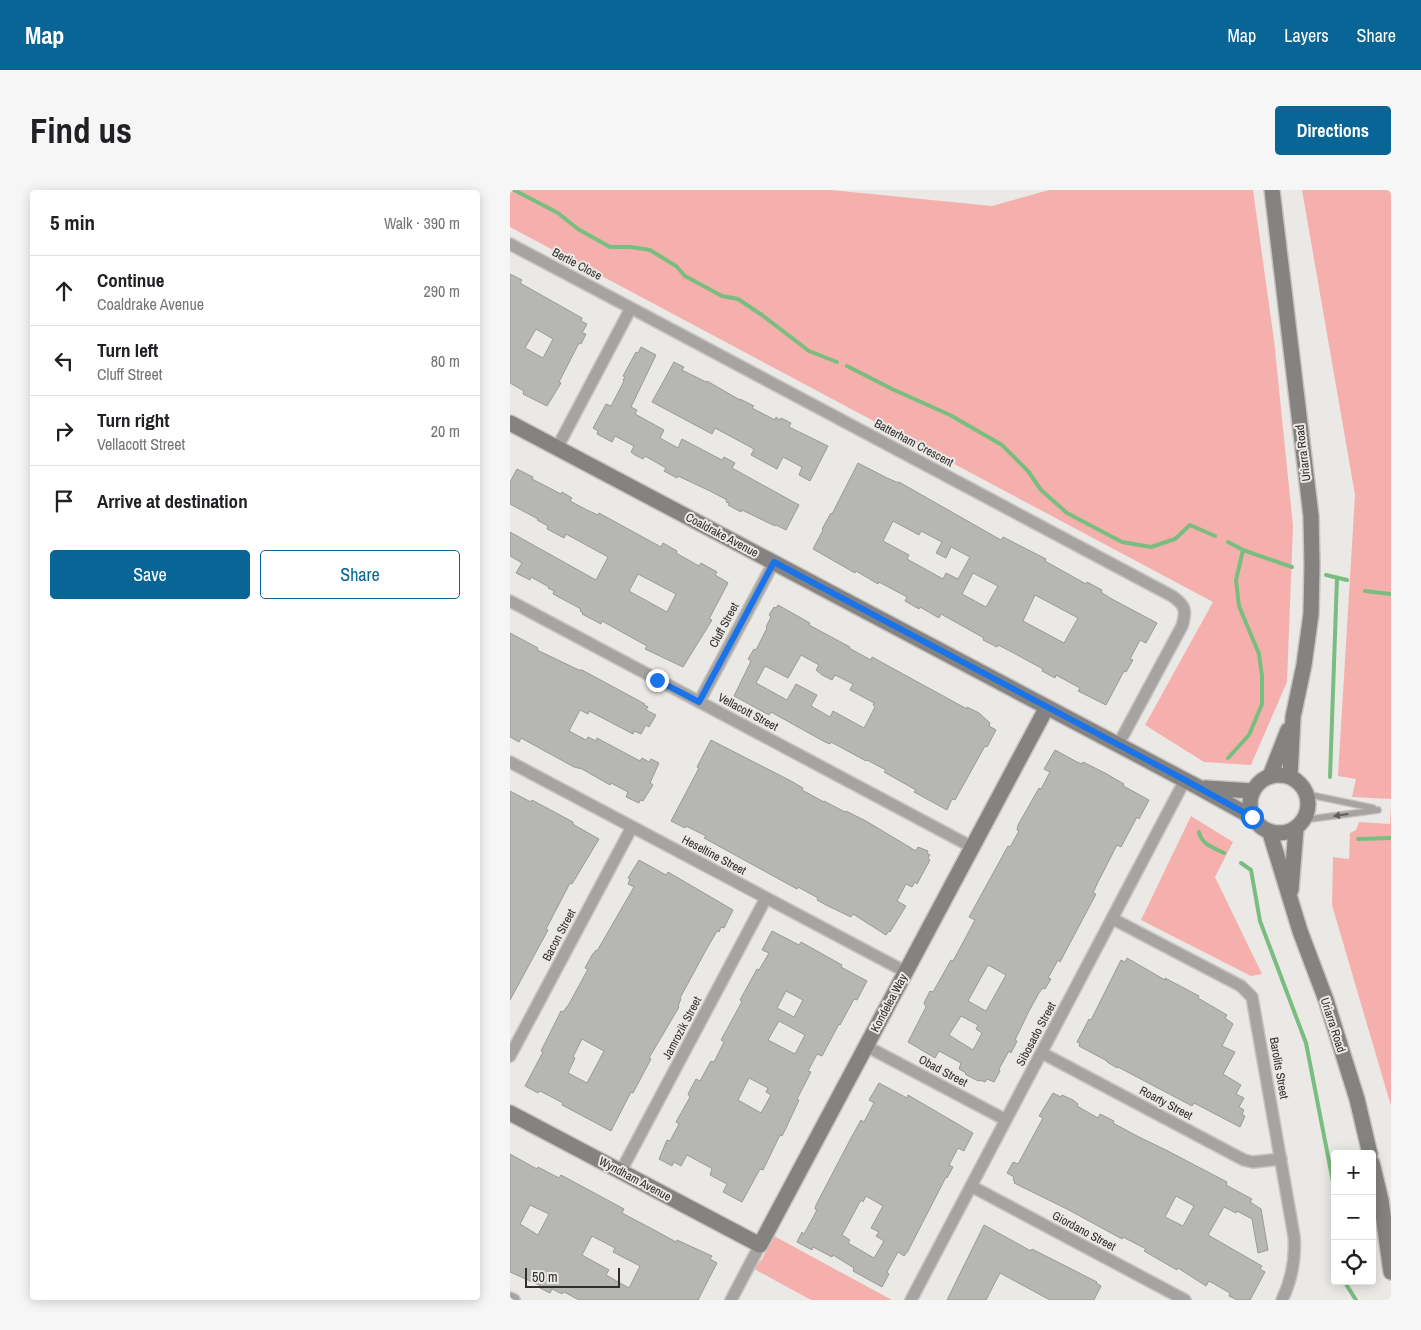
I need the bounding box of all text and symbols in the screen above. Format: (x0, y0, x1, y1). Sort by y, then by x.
text: Map (25, 19, 64, 51)
text: Map (1228, 23, 1256, 48)
text: Layers (1284, 23, 1329, 48)
text: Share (1357, 23, 1396, 48)
button: Directions (1275, 106, 1391, 155)
text: Find us (30, 107, 132, 154)
text: 5 min (50, 208, 95, 237)
text: Walk · 390 m (384, 212, 460, 234)
street label: Bertie Close (549, 244, 605, 284)
text: Continue (97, 267, 165, 293)
icon: ahead (50, 277, 78, 305)
text: 290 m (424, 280, 460, 302)
text: Coaldrake Avenue (97, 293, 204, 315)
text: Turn left (97, 337, 158, 363)
icon: left (50, 347, 78, 375)
text: 80 m (431, 350, 460, 372)
text: Cluff Street (97, 363, 162, 385)
text: Turn right (97, 407, 169, 433)
street label: Batterham Crescent (872, 415, 957, 471)
icon: right (50, 417, 78, 445)
text: 20 m (431, 420, 460, 442)
street label: Uriarra Road (1292, 424, 1314, 482)
text: Vellacott Street (97, 433, 185, 455)
icon: arrive (50, 487, 78, 515)
text: Arrive at destination (97, 488, 248, 514)
street label: Coaldrake Avenue (683, 509, 761, 561)
button: Save (50, 550, 250, 599)
button: Share (260, 550, 460, 599)
street label: Cluff Street (705, 599, 743, 650)
route end (646, 669, 669, 692)
street label: Vellacott Street (715, 689, 781, 735)
route start (1241, 806, 1264, 829)
one-way arrow (1333, 811, 1349, 819)
street label: Heseltine Street (679, 831, 749, 879)
street label: Bacon Street (539, 906, 580, 964)
street label: Kondelea Way (867, 971, 911, 1035)
street label: Jamrozik Street (659, 994, 705, 1062)
street label: Uriarra Road (1317, 995, 1349, 1055)
street label: Sibosado Street (1012, 999, 1060, 1069)
street label: Barolits Street (1266, 1036, 1292, 1100)
street label: Obad Street (916, 1051, 970, 1091)
street label: Roarty Street (1137, 1082, 1196, 1124)
map controls (1331, 1150, 1376, 1285)
button: + (1331, 1150, 1376, 1195)
street label: Wyndham Avenue (596, 1153, 674, 1205)
button: − (1331, 1195, 1376, 1240)
street label: Giordano Street (1049, 1207, 1119, 1255)
button: locate (1331, 1240, 1376, 1285)
scale bar (525, 1265, 620, 1288)
text: 50 m (532, 1268, 558, 1286)

